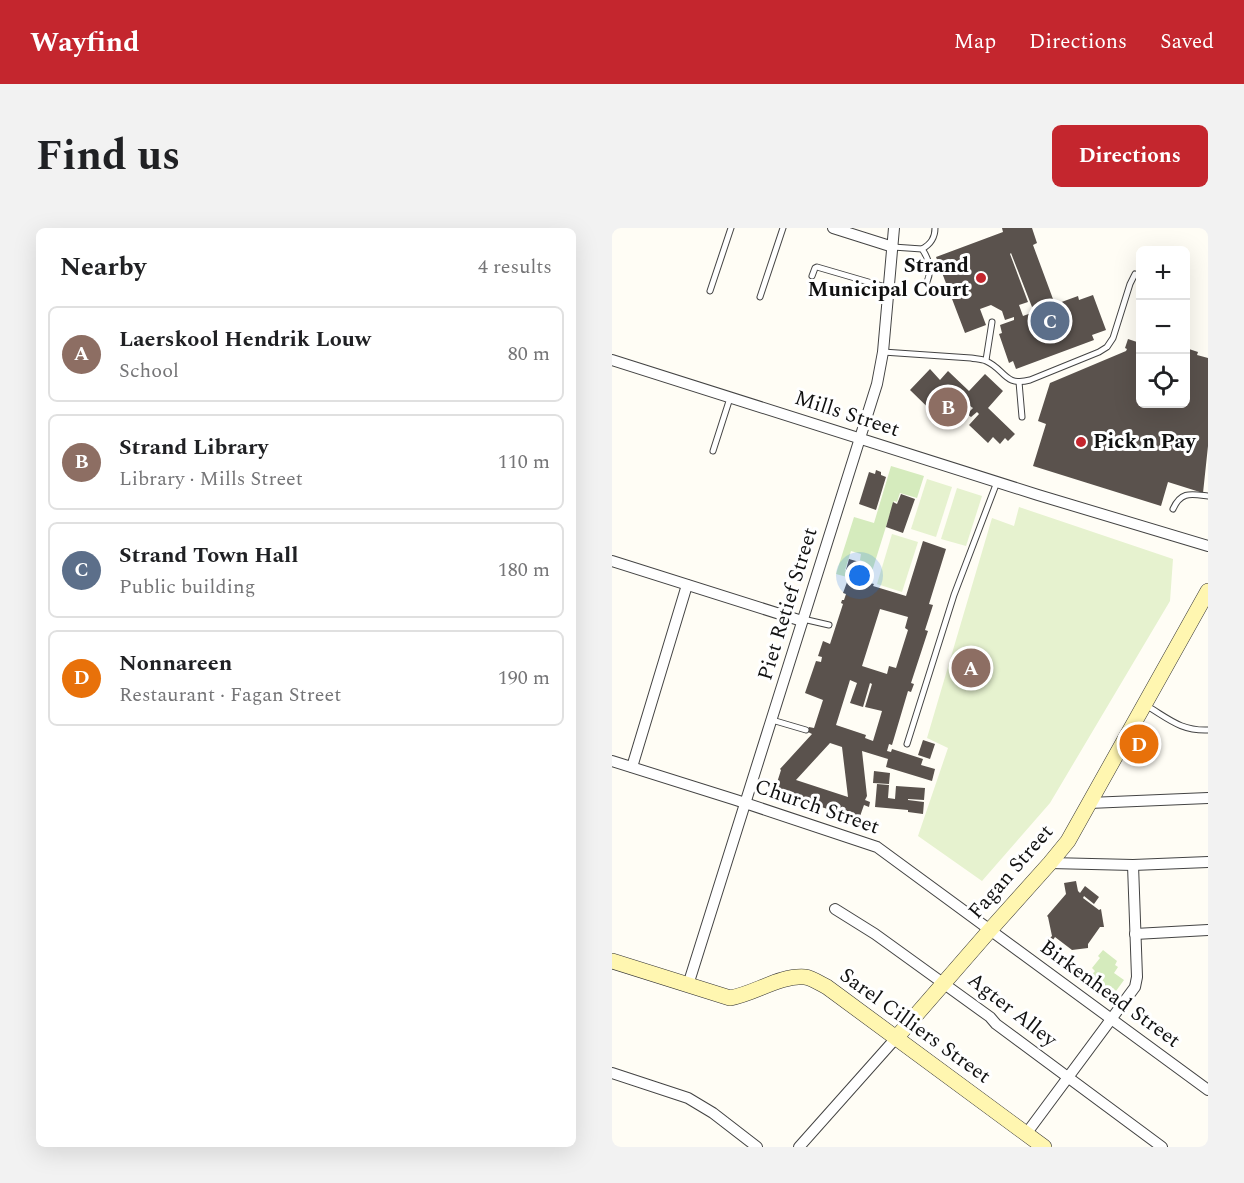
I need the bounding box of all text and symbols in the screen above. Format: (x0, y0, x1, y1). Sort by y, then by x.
text: Wayfind (30, 21, 139, 64)
text: Map (954, 26, 996, 58)
text: Directions (1029, 26, 1127, 58)
text: Saved (1160, 26, 1214, 58)
text: Find us (36, 125, 180, 188)
button: Directions (1052, 125, 1208, 187)
map controls (1136, 246, 1190, 408)
button: + (1136, 246, 1190, 300)
text: Nearby (60, 247, 146, 287)
place label: Strand Municipal Court (808, 250, 969, 306)
text: 4 results (478, 252, 552, 282)
marker: Strand Municipal Court (974, 271, 988, 285)
pin: C (1030, 298, 1070, 344)
button: − (1136, 300, 1190, 354)
text: Laerskool Hendrik Louw (119, 323, 371, 356)
text: A (74, 339, 89, 369)
text: 80 m (508, 339, 550, 369)
button: locate (1136, 354, 1190, 408)
text: School (119, 356, 179, 386)
street label: Mills Street (790, 382, 904, 446)
pin: B (928, 384, 968, 429)
place label: Pick n Pay (1093, 426, 1196, 458)
text: Strand Library (119, 431, 268, 464)
marker: Pick n Pay (1074, 435, 1088, 449)
text: B (74, 447, 89, 477)
text: 110 m (498, 447, 550, 477)
text: Library · Mills Street (119, 464, 303, 494)
street label: Piet Retief Street (750, 523, 826, 685)
text: Strand Town Hall (119, 539, 298, 572)
text: C (74, 555, 89, 585)
text: 180 m (498, 555, 550, 585)
your location (845, 561, 874, 590)
text: Public building (119, 572, 255, 602)
pin: A (952, 646, 990, 690)
text: Nonnareen (119, 647, 232, 680)
text: D (73, 663, 90, 693)
text: 190 m (498, 663, 550, 693)
text: Restaurant · Fagan Street (119, 680, 341, 710)
pin: D (1120, 722, 1158, 766)
street label: Church Street (750, 771, 884, 843)
street label: Fagan Street (961, 817, 1061, 927)
street label: Birkenhead Street (1033, 932, 1187, 1056)
street label: Sarel Cilliers Street (833, 960, 997, 1092)
street label: Agter Alley (960, 965, 1064, 1056)

